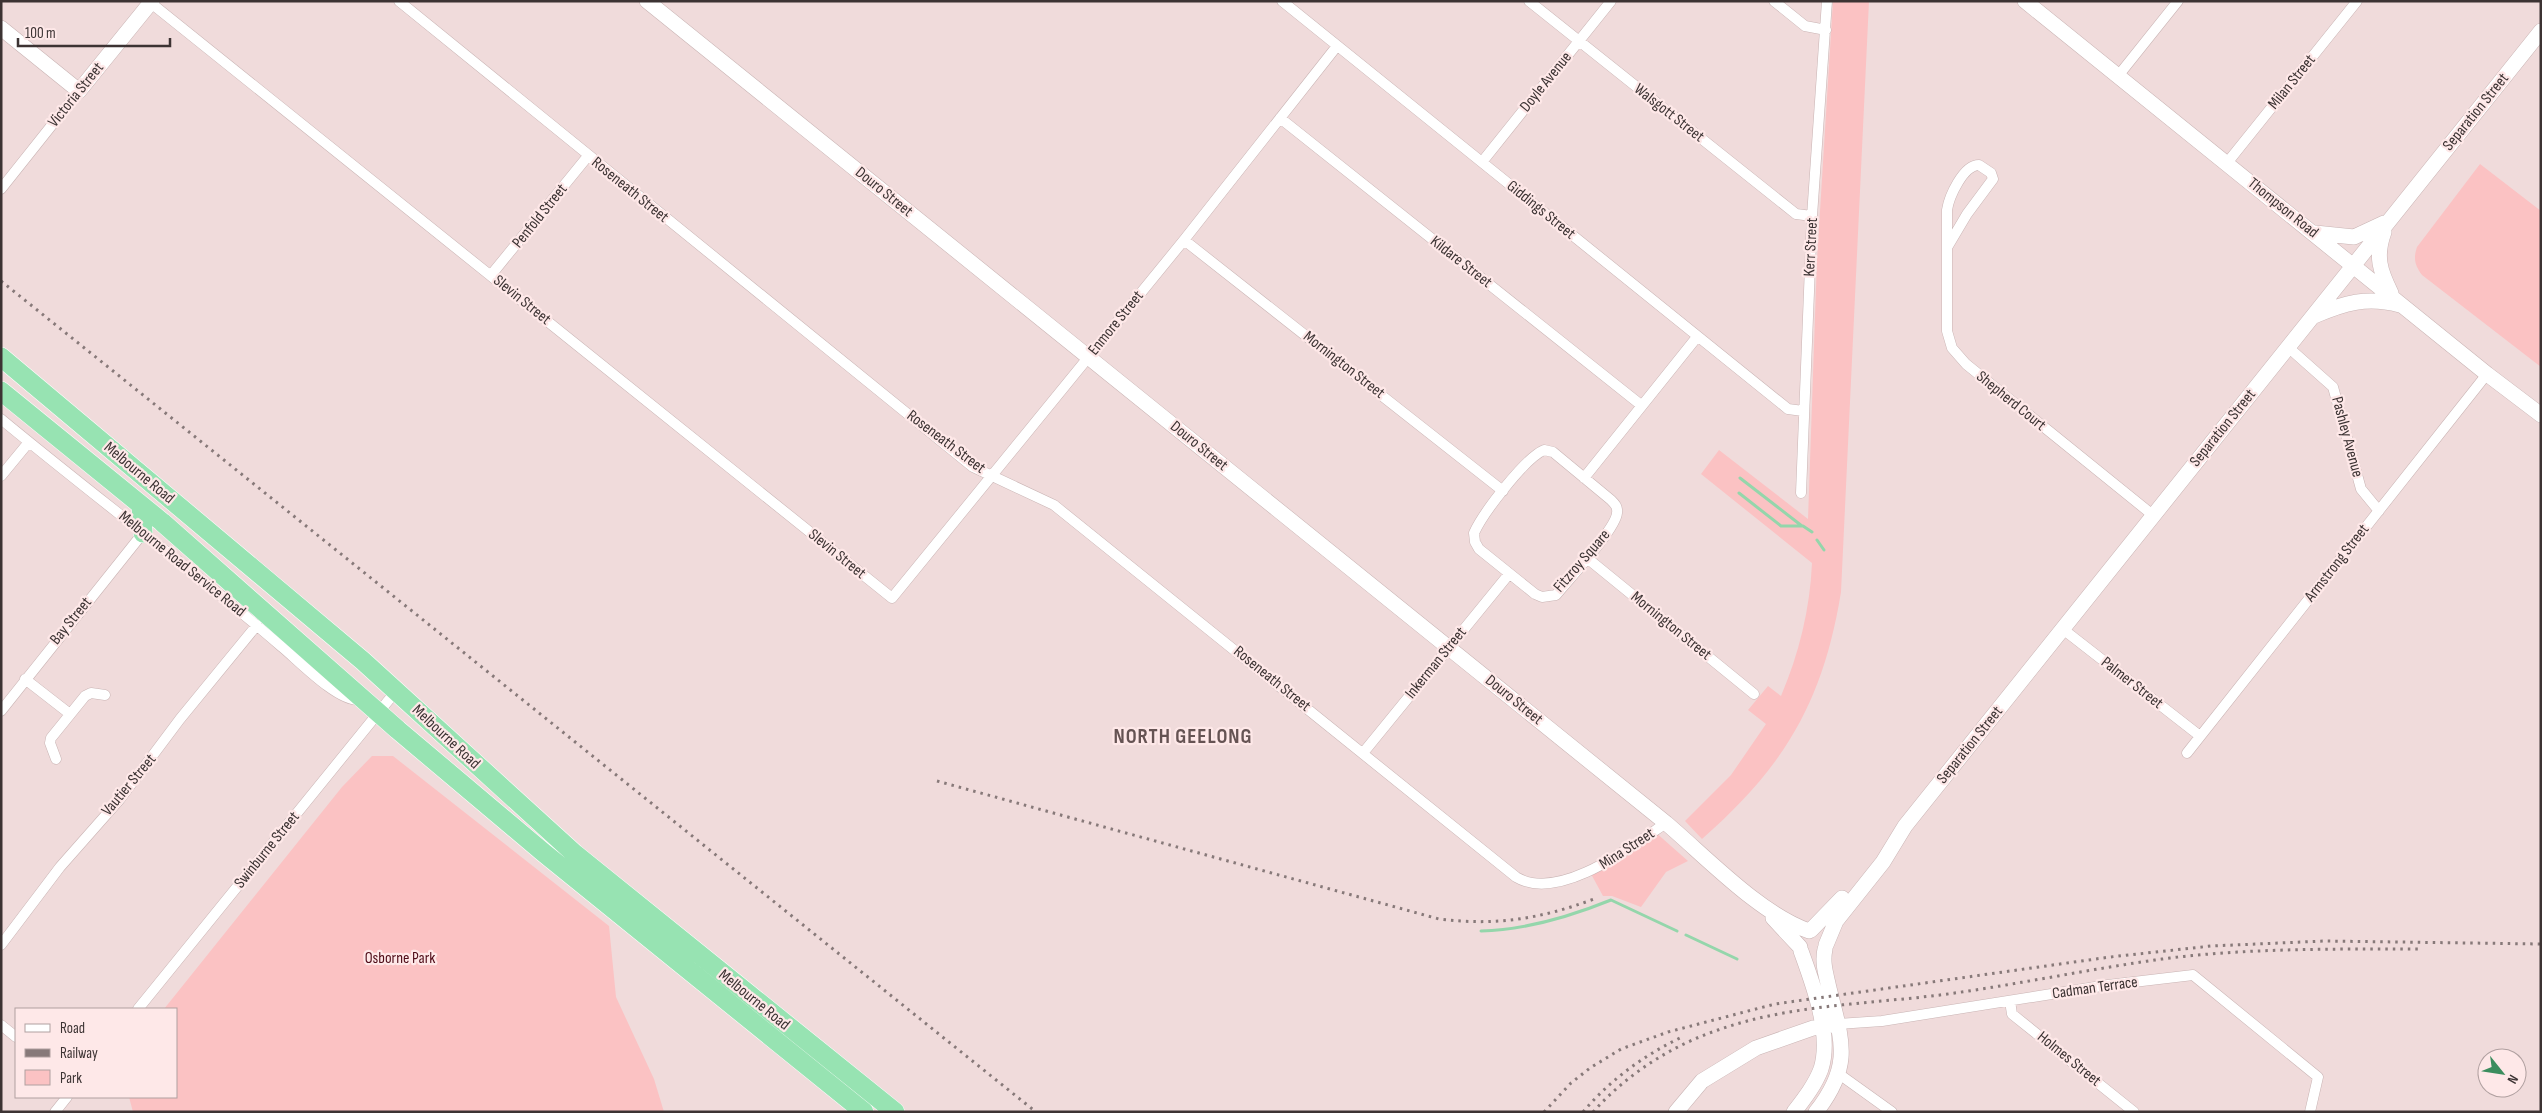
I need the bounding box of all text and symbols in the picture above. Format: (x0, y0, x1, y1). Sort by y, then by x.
scale bar (18, 15, 170, 47)
text: 100 m (25, 24, 56, 43)
street label: Doyle Avenue (1516, 48, 1576, 116)
street label: Milan Street (2264, 51, 2320, 113)
street label: Victoria Street (44, 59, 108, 131)
street label: Separation Street (2439, 69, 2513, 155)
street label: Walsgott Street (1630, 80, 1708, 146)
street label: Roseneath Street (588, 153, 672, 227)
street label: Douro Street (851, 163, 917, 221)
street label: Thompson Road (2244, 174, 2322, 242)
street label: Giddings Street (1503, 177, 1579, 243)
street label: Penfold Street (508, 180, 572, 252)
street label: Kerr Street (1800, 217, 1822, 277)
street label: Kildare Street (1426, 232, 1496, 292)
street label: Slevin Street (489, 271, 555, 329)
street label: Enmore Street (1084, 287, 1148, 359)
street label: Mornington Street (1299, 327, 1389, 403)
street label: Shepherd Court (1972, 367, 2050, 435)
street label: Separation Street (2186, 385, 2260, 471)
street label: Pashley Avenue (2327, 395, 2367, 479)
street label: Roseneath Street (903, 406, 989, 478)
street label: Douro Street (1166, 417, 1232, 475)
street label: Melbourne Road (100, 438, 178, 508)
street label: Melbourne Road Service Road (115, 507, 249, 621)
street label: Armstrong Street (2300, 520, 2373, 606)
street label: Slevin Street (804, 525, 870, 583)
street label: Fitzroy Square (1550, 526, 1614, 596)
street label: Mornington Street (1627, 588, 1715, 664)
street label: Bay Street (46, 593, 96, 649)
street label: Inkerman Street (1401, 623, 1471, 703)
street label: Roseneath Street (1230, 642, 1314, 716)
street label: Palmer Street (2097, 653, 2167, 713)
street label: Douro Street (1481, 671, 1547, 729)
street label: Melbourne Road (408, 701, 484, 773)
street label: Separation Street (1933, 702, 2007, 788)
district label: NORTH GEELONG (1113, 724, 1253, 749)
street label: Vautier Street (98, 750, 160, 820)
street label: Swinburne Street (230, 808, 304, 892)
street label: Mina Street (1596, 824, 1658, 874)
park label: Osborne Park (365, 949, 435, 968)
street label: Melbourne Road (715, 966, 793, 1034)
street label: Cadman Terrace (2051, 973, 2139, 1003)
legend (15, 1008, 178, 1098)
text: Road (60, 1019, 85, 1038)
street label: Holmes Street (2033, 1028, 2105, 1091)
text: Railway (60, 1044, 98, 1063)
north arrow (2477, 1048, 2527, 1098)
text: Park (60, 1069, 82, 1088)
text: N (2504, 1072, 2522, 1087)

